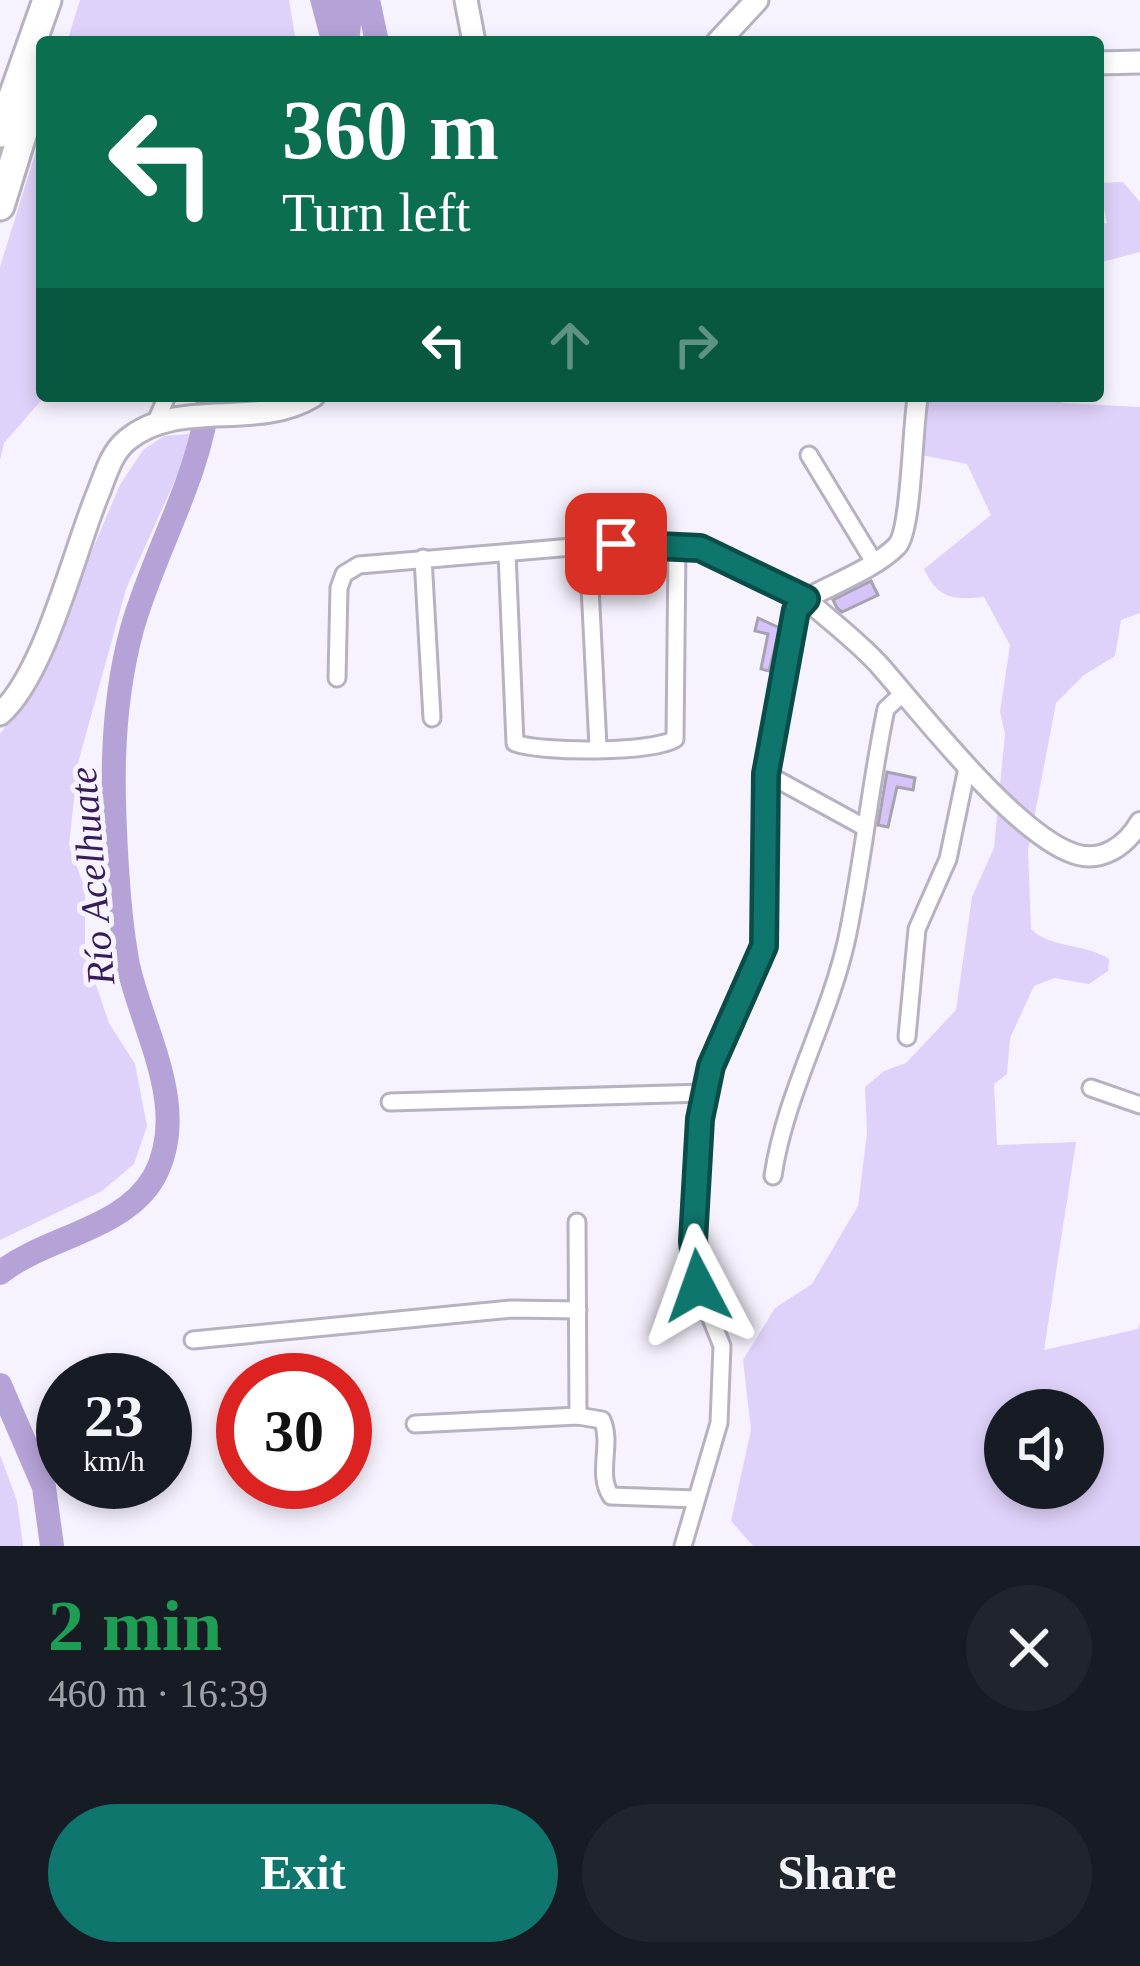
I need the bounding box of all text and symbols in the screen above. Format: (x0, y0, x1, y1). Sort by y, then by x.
icon: left (84, 84, 240, 240)
text: 360 m (282, 84, 499, 177)
text: Turn left (282, 183, 471, 243)
icon: left (411, 312, 477, 378)
icon: ahead (537, 312, 603, 378)
icon: right (663, 312, 729, 378)
pin (565, 493, 667, 595)
icon: arrive (583, 511, 649, 577)
water label: Río Acelhuate (61, 765, 123, 988)
position arrow (635, 1223, 761, 1349)
speed limit sign: 30 (216, 1353, 372, 1509)
text: 23 (84, 1383, 144, 1449)
map controls (984, 1389, 1104, 1509)
button: sound (984, 1389, 1104, 1509)
text: km/h (83, 1444, 145, 1477)
button: close (966, 1585, 1092, 1711)
text: 2 min (48, 1586, 222, 1666)
text: 460 m · 16:39 (48, 1672, 268, 1715)
button: Exit (48, 1804, 558, 1942)
button: Share (582, 1804, 1092, 1942)

